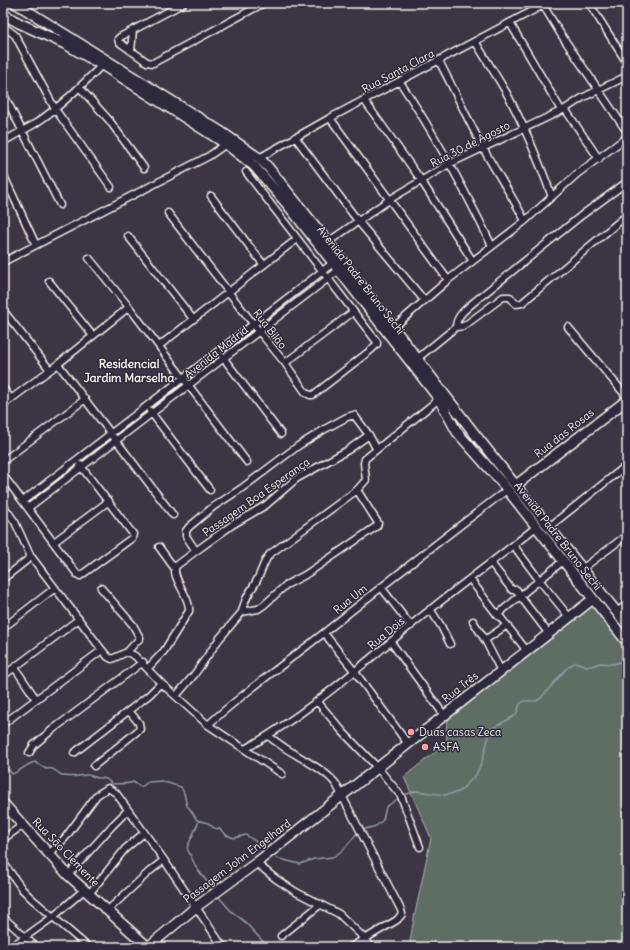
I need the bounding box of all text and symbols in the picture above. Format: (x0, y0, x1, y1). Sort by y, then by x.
street label: Rua Santa Clara (359, 46, 437, 96)
street label: Rua 30 de Agosto (428, 118, 512, 170)
street label: Avenida Padre Bruno Sechi (314, 223, 408, 337)
street label: Rua Bilão (250, 306, 290, 352)
street label: Avenida Madrid (181, 322, 251, 381)
district label: Residencial Jardim Marselha (84, 356, 174, 385)
street label: Rua das Rosas (531, 405, 597, 461)
street label: Passagem Boa Esperança (200, 455, 312, 539)
street label: Avenida Padre Bruno Sechi (511, 479, 605, 593)
street label: Rua Um (330, 581, 370, 617)
street label: Rua Dois (365, 614, 407, 652)
street label: Rua Três (439, 668, 481, 706)
place label: Duas casas Zeca (419, 725, 501, 739)
marker: Duas casas Zeca (406, 727, 416, 737)
place label: ASFA (433, 740, 459, 754)
marker: ASFA (420, 742, 430, 752)
street label: Rua São Clemente (30, 815, 102, 889)
street label: Passagem John Engelhard (180, 816, 294, 906)

